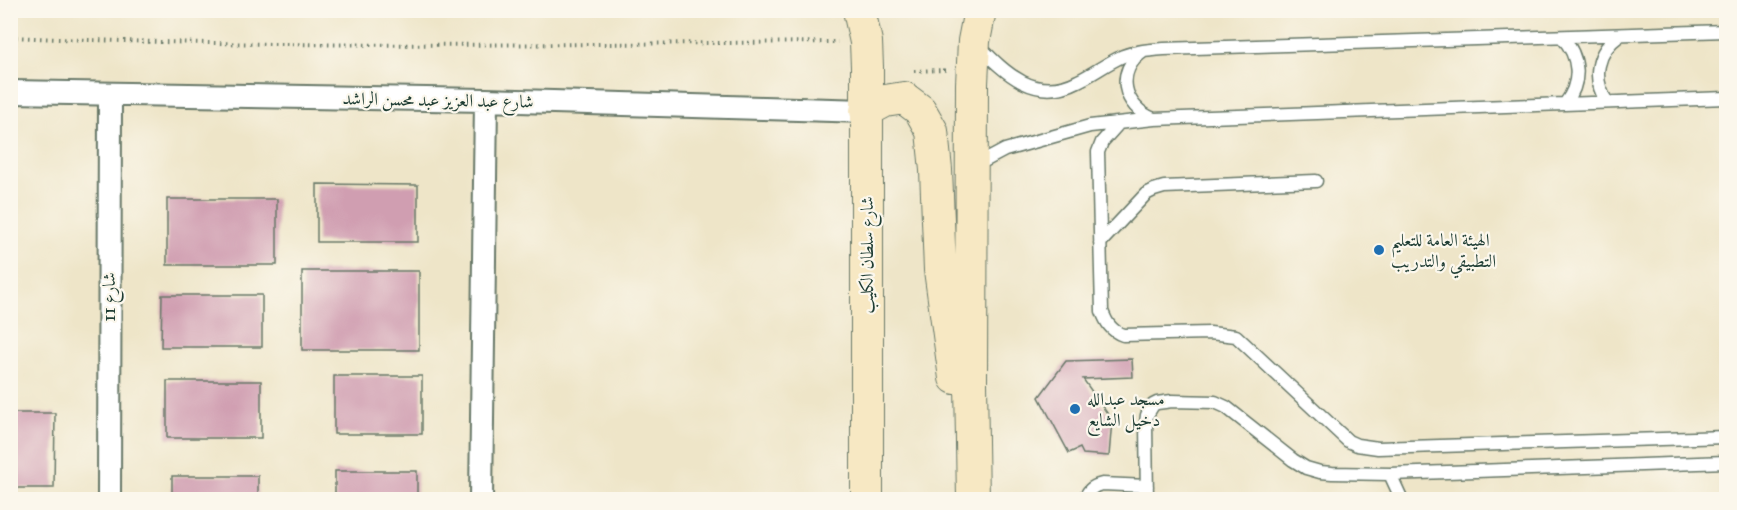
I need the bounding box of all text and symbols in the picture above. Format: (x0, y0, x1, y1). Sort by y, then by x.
street label: شارع عبد العزيز عبد محسن الراشد (342, 87, 534, 117)
street label: شارع سلطان الكليب (856, 196, 882, 314)
place label: الهيئة العامة للتعليم التطبيقي والتدريب (1391, 229, 1496, 279)
marker: الهيئة العامة للتعليم التطبيقي والتدريب (1372, 243, 1386, 257)
street label: شارع 11 (98, 272, 124, 322)
place label: مسجد عبدالله دخيل الشايع (1087, 388, 1165, 436)
marker: مسجد عبدالله دخيل الشايع (1068, 402, 1082, 416)

